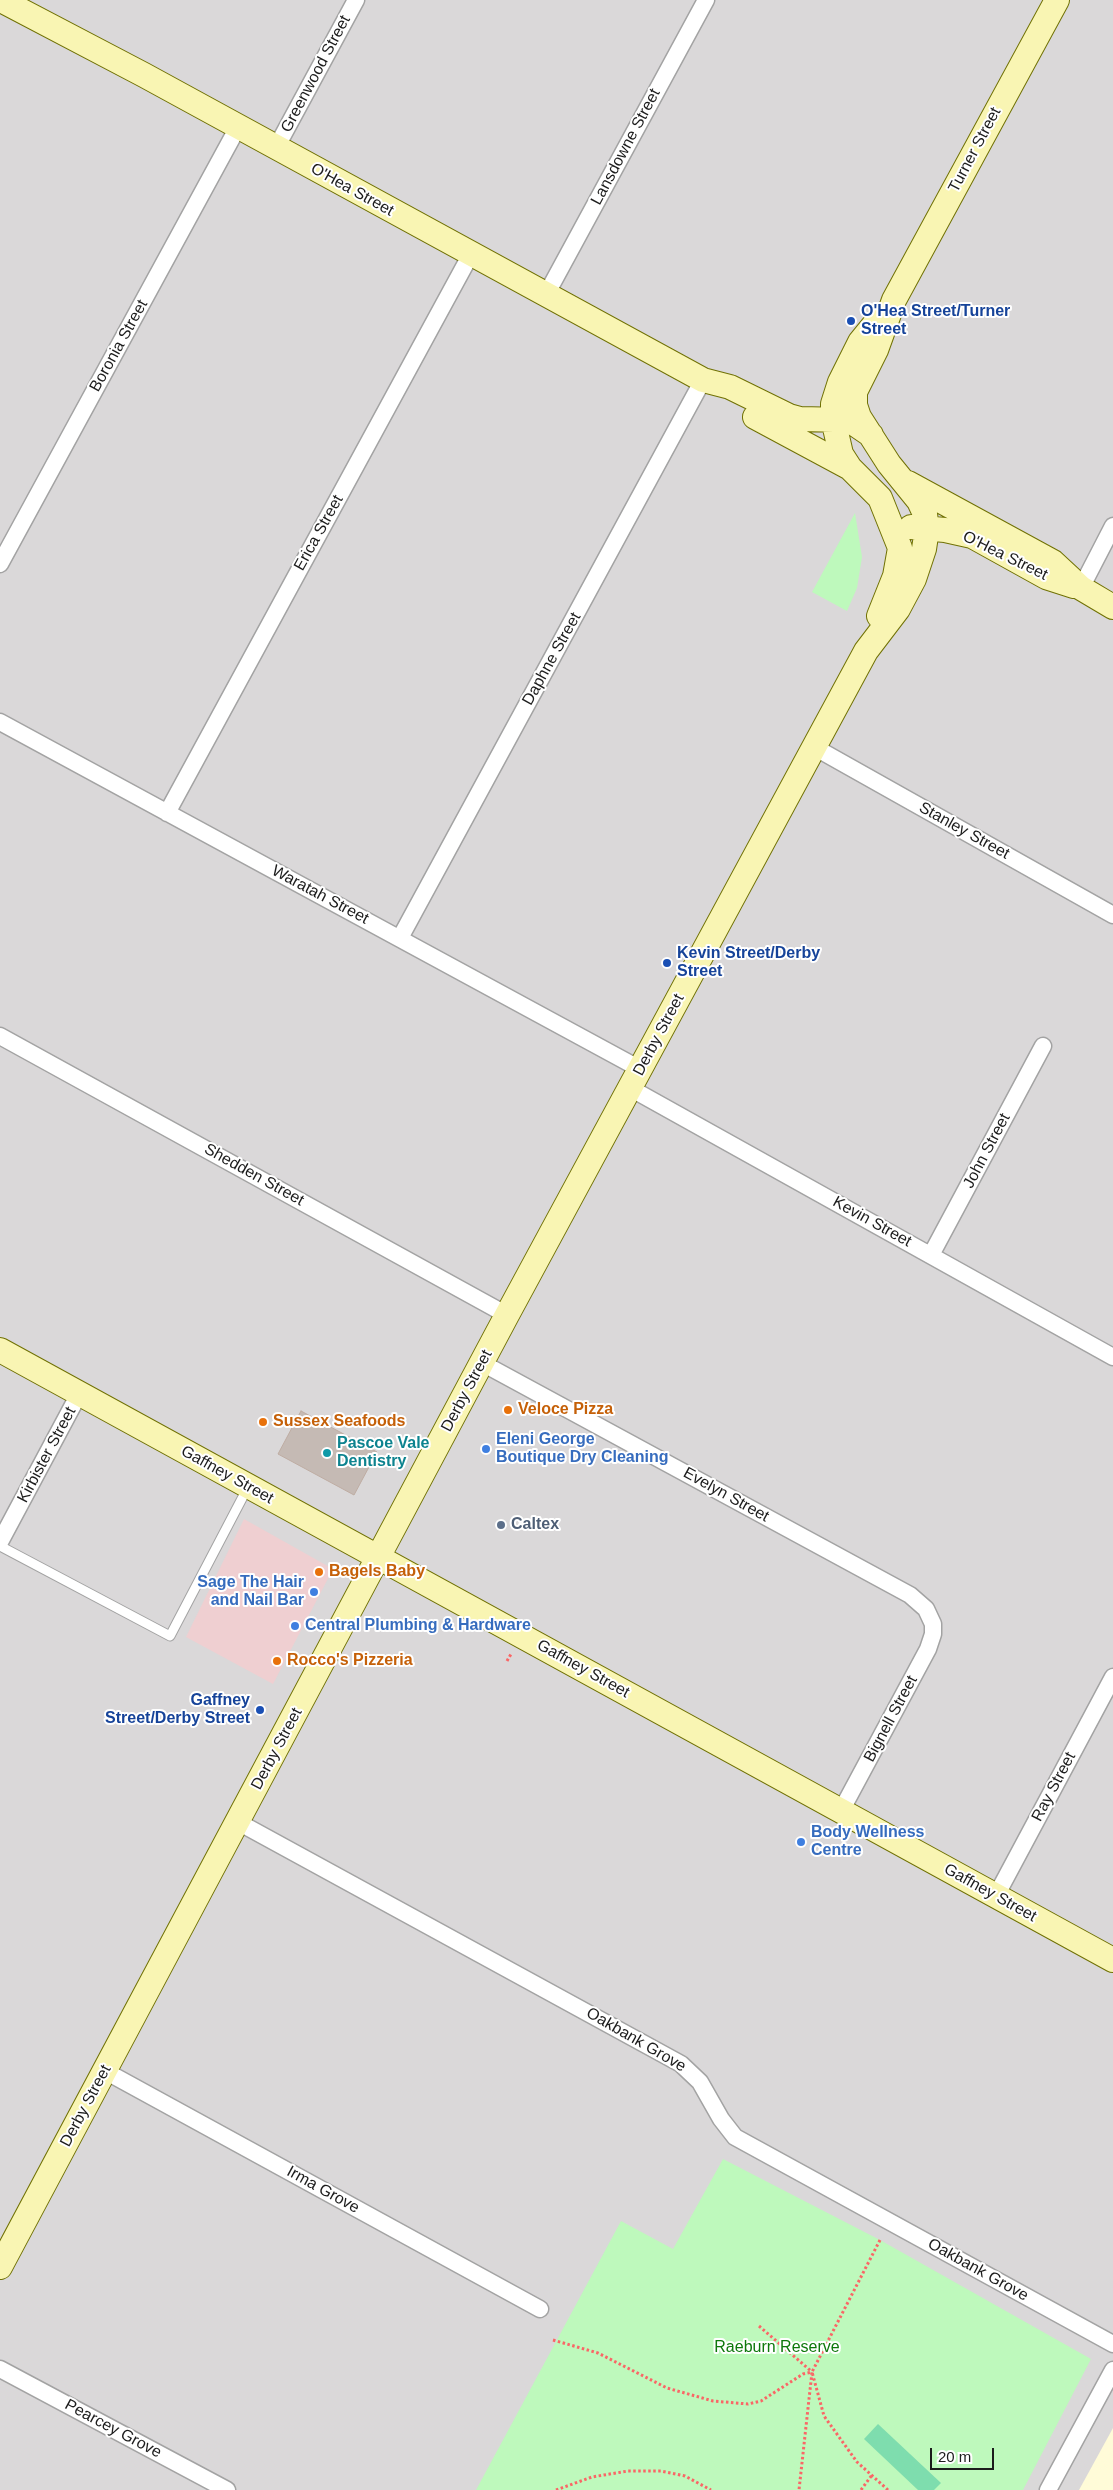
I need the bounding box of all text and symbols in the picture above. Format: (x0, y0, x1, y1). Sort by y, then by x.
street label: Greenwood Street (277, 12, 355, 136)
street label: Lansdowne Street (587, 86, 665, 208)
street label: Turner Street (945, 104, 1005, 196)
street label: O'Hea Street (307, 159, 397, 221)
street label: Boronia Street (86, 297, 152, 395)
place label: O'Hea Street/Turner Street (861, 302, 1010, 340)
marker: O'Hea Street/Turner Street (845, 315, 857, 327)
street label: Erica Street (290, 492, 348, 574)
street label: O'Hea Street (959, 527, 1051, 585)
street label: Daphne Street (519, 609, 585, 709)
street label: Stanley Street (915, 798, 1013, 864)
street label: Waratah Street (268, 861, 372, 929)
place label: Kevin Street/Derby Street (677, 944, 820, 982)
marker: Kevin Street/Derby Street (661, 957, 673, 969)
street label: Derby Street (629, 991, 689, 1079)
street label: John Street (959, 1110, 1015, 1192)
street label: Shedden Street (201, 1140, 307, 1210)
street label: Kevin Street (829, 1192, 915, 1252)
street label: Derby Street (437, 1347, 497, 1435)
place label: Veloce Pizza (518, 1400, 613, 1420)
street label: Kirbister Street (14, 1404, 80, 1506)
marker: Veloce Pizza (502, 1404, 514, 1416)
place label: Sussex Seafoods (273, 1412, 406, 1432)
marker: Sussex Seafoods (257, 1416, 269, 1428)
place label: Eleni George Boutique Dry Cleaning (496, 1430, 668, 1468)
place label: Pascoe Vale Dentistry (337, 1434, 430, 1472)
street label: Gaffney Street (177, 1442, 277, 1508)
marker: Eleni George Boutique Dry Cleaning (480, 1443, 492, 1455)
marker: Pascoe Vale Dentistry (321, 1447, 333, 1459)
street label: Evelyn Street (680, 1464, 772, 1526)
place label: Caltex (511, 1515, 559, 1535)
marker: Caltex (495, 1519, 507, 1531)
place label: Bagels Baby (329, 1562, 425, 1582)
marker: Bagels Baby (313, 1566, 325, 1578)
place label: Sage The Hair and Nail Bar (197, 1573, 304, 1611)
marker: Sage The Hair and Nail Bar (308, 1586, 320, 1598)
place label: Central Plumbing & Hardware (305, 1616, 531, 1636)
marker: Central Plumbing & Hardware (289, 1620, 301, 1632)
street label: Gaffney Street (533, 1636, 633, 1702)
place label: Rocco's Pizzeria (287, 1651, 413, 1671)
marker: Rocco's Pizzeria (271, 1655, 283, 1667)
street label: Bignell Street (860, 1672, 922, 1766)
place label: Gaffney Street/Derby Street (105, 1691, 250, 1729)
marker: Gaffney Street/Derby Street (254, 1704, 266, 1716)
street label: Derby Street (247, 1705, 307, 1793)
street label: Ray Street (1028, 1749, 1080, 1825)
place label: Body Wellness Centre (811, 1823, 925, 1861)
marker: Body Wellness Centre (795, 1836, 807, 1848)
street label: Gaffney Street (940, 1860, 1040, 1926)
street label: Oakbank Grove (583, 2004, 689, 2076)
street label: Derby Street (56, 2062, 116, 2150)
street label: Irma Grove (283, 2162, 363, 2218)
street label: Oakbank Grove (924, 2234, 1032, 2306)
park label: Raeburn Reserve (714, 2338, 840, 2358)
street label: Pearcey Grove (61, 2395, 165, 2463)
scale bar (933, 2438, 997, 2470)
text: 20 m (938, 2448, 971, 2465)

